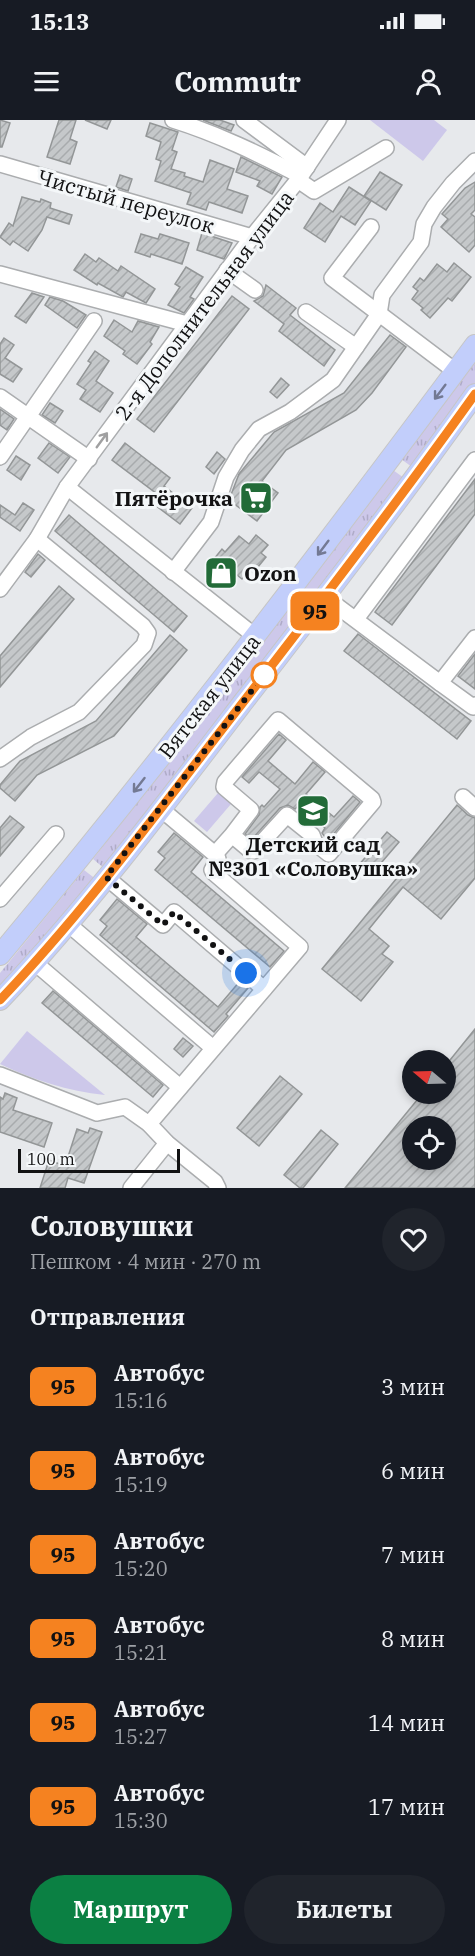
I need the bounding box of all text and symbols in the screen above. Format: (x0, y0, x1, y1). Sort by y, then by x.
text: 15:13 (30, 7, 89, 36)
text: Commutr (174, 64, 301, 99)
icon: menu (30, 65, 63, 98)
icon: person (412, 65, 445, 98)
street label: Чистый переулок (34, 162, 218, 240)
street label: 2-я Дополнительная улица (108, 184, 300, 426)
one-way arrow (434, 384, 447, 400)
one-way arrow (96, 433, 109, 449)
supermarket icon: Пятёрочка (238, 480, 274, 516)
place label: Пятёрочка (115, 484, 233, 512)
one-way arrow (317, 540, 330, 556)
shop icon: Ozon (203, 555, 239, 591)
place label: Ozon (244, 559, 297, 587)
line badge: 95 (288, 592, 342, 630)
text: 95 (302, 597, 328, 625)
street label: Вятская улица (152, 628, 266, 764)
unlabelled marker (251, 662, 277, 688)
one-way arrow (132, 776, 145, 792)
school or university icon: Детский сад №301 «Соловушка» (295, 793, 331, 829)
place label: Детский сад №301 «Соловушка» (208, 830, 418, 882)
your location (231, 958, 261, 988)
north arrow (402, 1050, 456, 1104)
map controls (402, 1050, 456, 1170)
button: locate (402, 1116, 456, 1170)
scale bar (18, 1146, 180, 1174)
text: 100 m (27, 1149, 75, 1169)
text: Соловушки (30, 1207, 194, 1244)
button: heart (382, 1208, 445, 1271)
text: Пешком · 4 мин · 270 m (30, 1248, 261, 1275)
text: Отправления (30, 1302, 185, 1331)
text: Автобус (114, 1358, 205, 1387)
text: 95 (50, 1372, 76, 1400)
text: 3 мин (381, 1372, 445, 1401)
text: 15:16 (114, 1387, 168, 1414)
text: Автобус (114, 1442, 205, 1471)
text: 95 (50, 1456, 76, 1484)
text: 6 мин (381, 1456, 445, 1485)
text: 15:19 (114, 1471, 168, 1498)
text: Автобус (114, 1526, 205, 1555)
text: 95 (50, 1540, 76, 1568)
text: 7 мин (381, 1540, 445, 1569)
text: 15:20 (114, 1555, 168, 1582)
text: Автобус (114, 1610, 205, 1639)
text: 95 (50, 1624, 76, 1652)
text: 8 мин (381, 1624, 445, 1653)
text: 15:21 (114, 1639, 168, 1666)
text: Автобус (114, 1694, 205, 1723)
text: 95 (50, 1708, 76, 1736)
text: 14 мин (368, 1708, 445, 1737)
text: 15:27 (114, 1723, 168, 1750)
text: Автобус (114, 1778, 205, 1807)
text: 95 (50, 1792, 76, 1820)
text: 17 мин (368, 1792, 445, 1821)
text: 15:30 (114, 1807, 168, 1834)
button: Маршрут (30, 1875, 232, 1944)
button: Билеты (244, 1875, 445, 1944)

